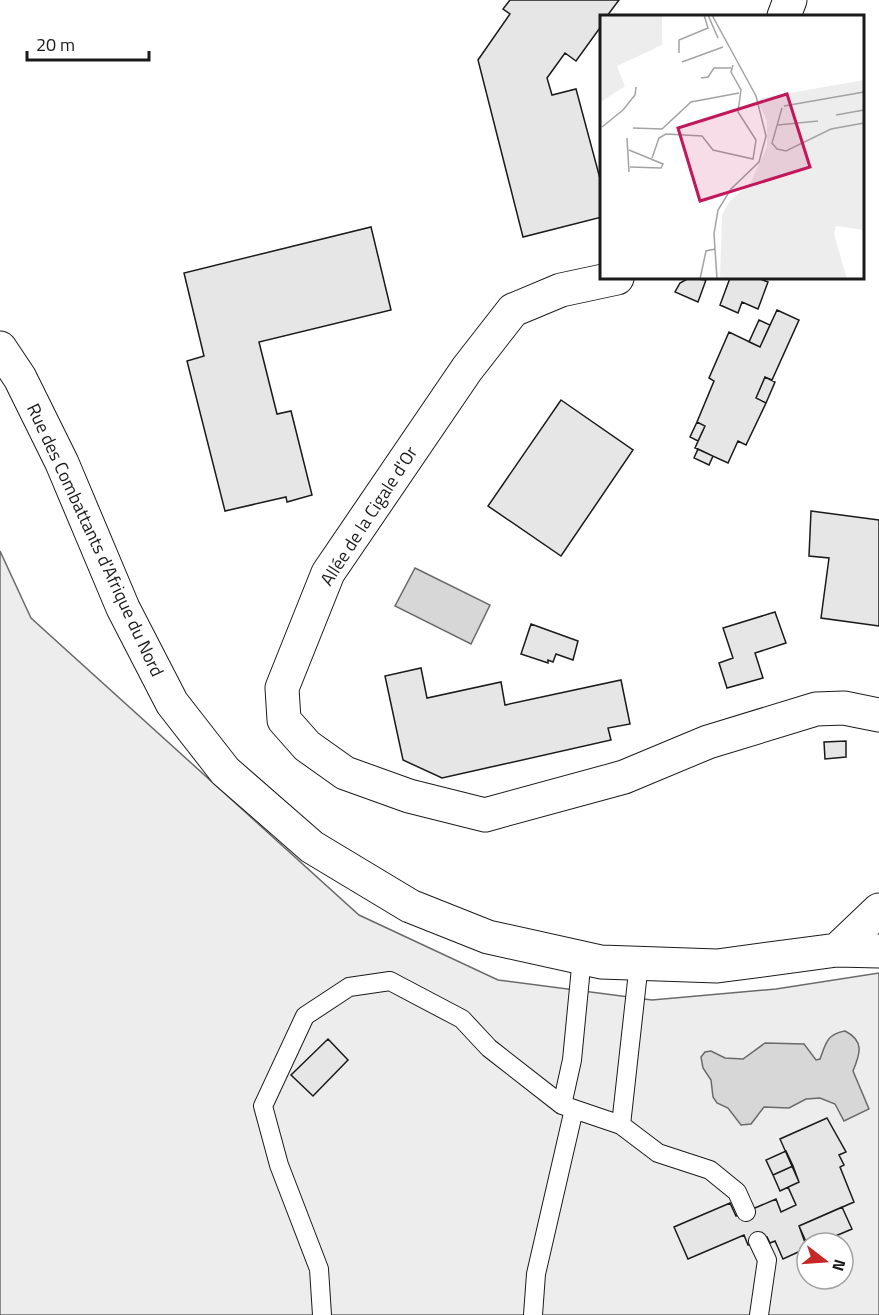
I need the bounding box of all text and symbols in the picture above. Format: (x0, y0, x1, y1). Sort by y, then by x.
inset map (600, 15, 864, 279)
scale bar (27, 24, 148, 62)
text: 20 m (36, 31, 75, 58)
street label: Rue des Combattants d'Afrique du Nord (20, 399, 171, 681)
street label: Allée de la Cigale d'Or (313, 441, 424, 591)
north arrow (795, 1231, 855, 1291)
text: N (826, 1257, 852, 1274)

